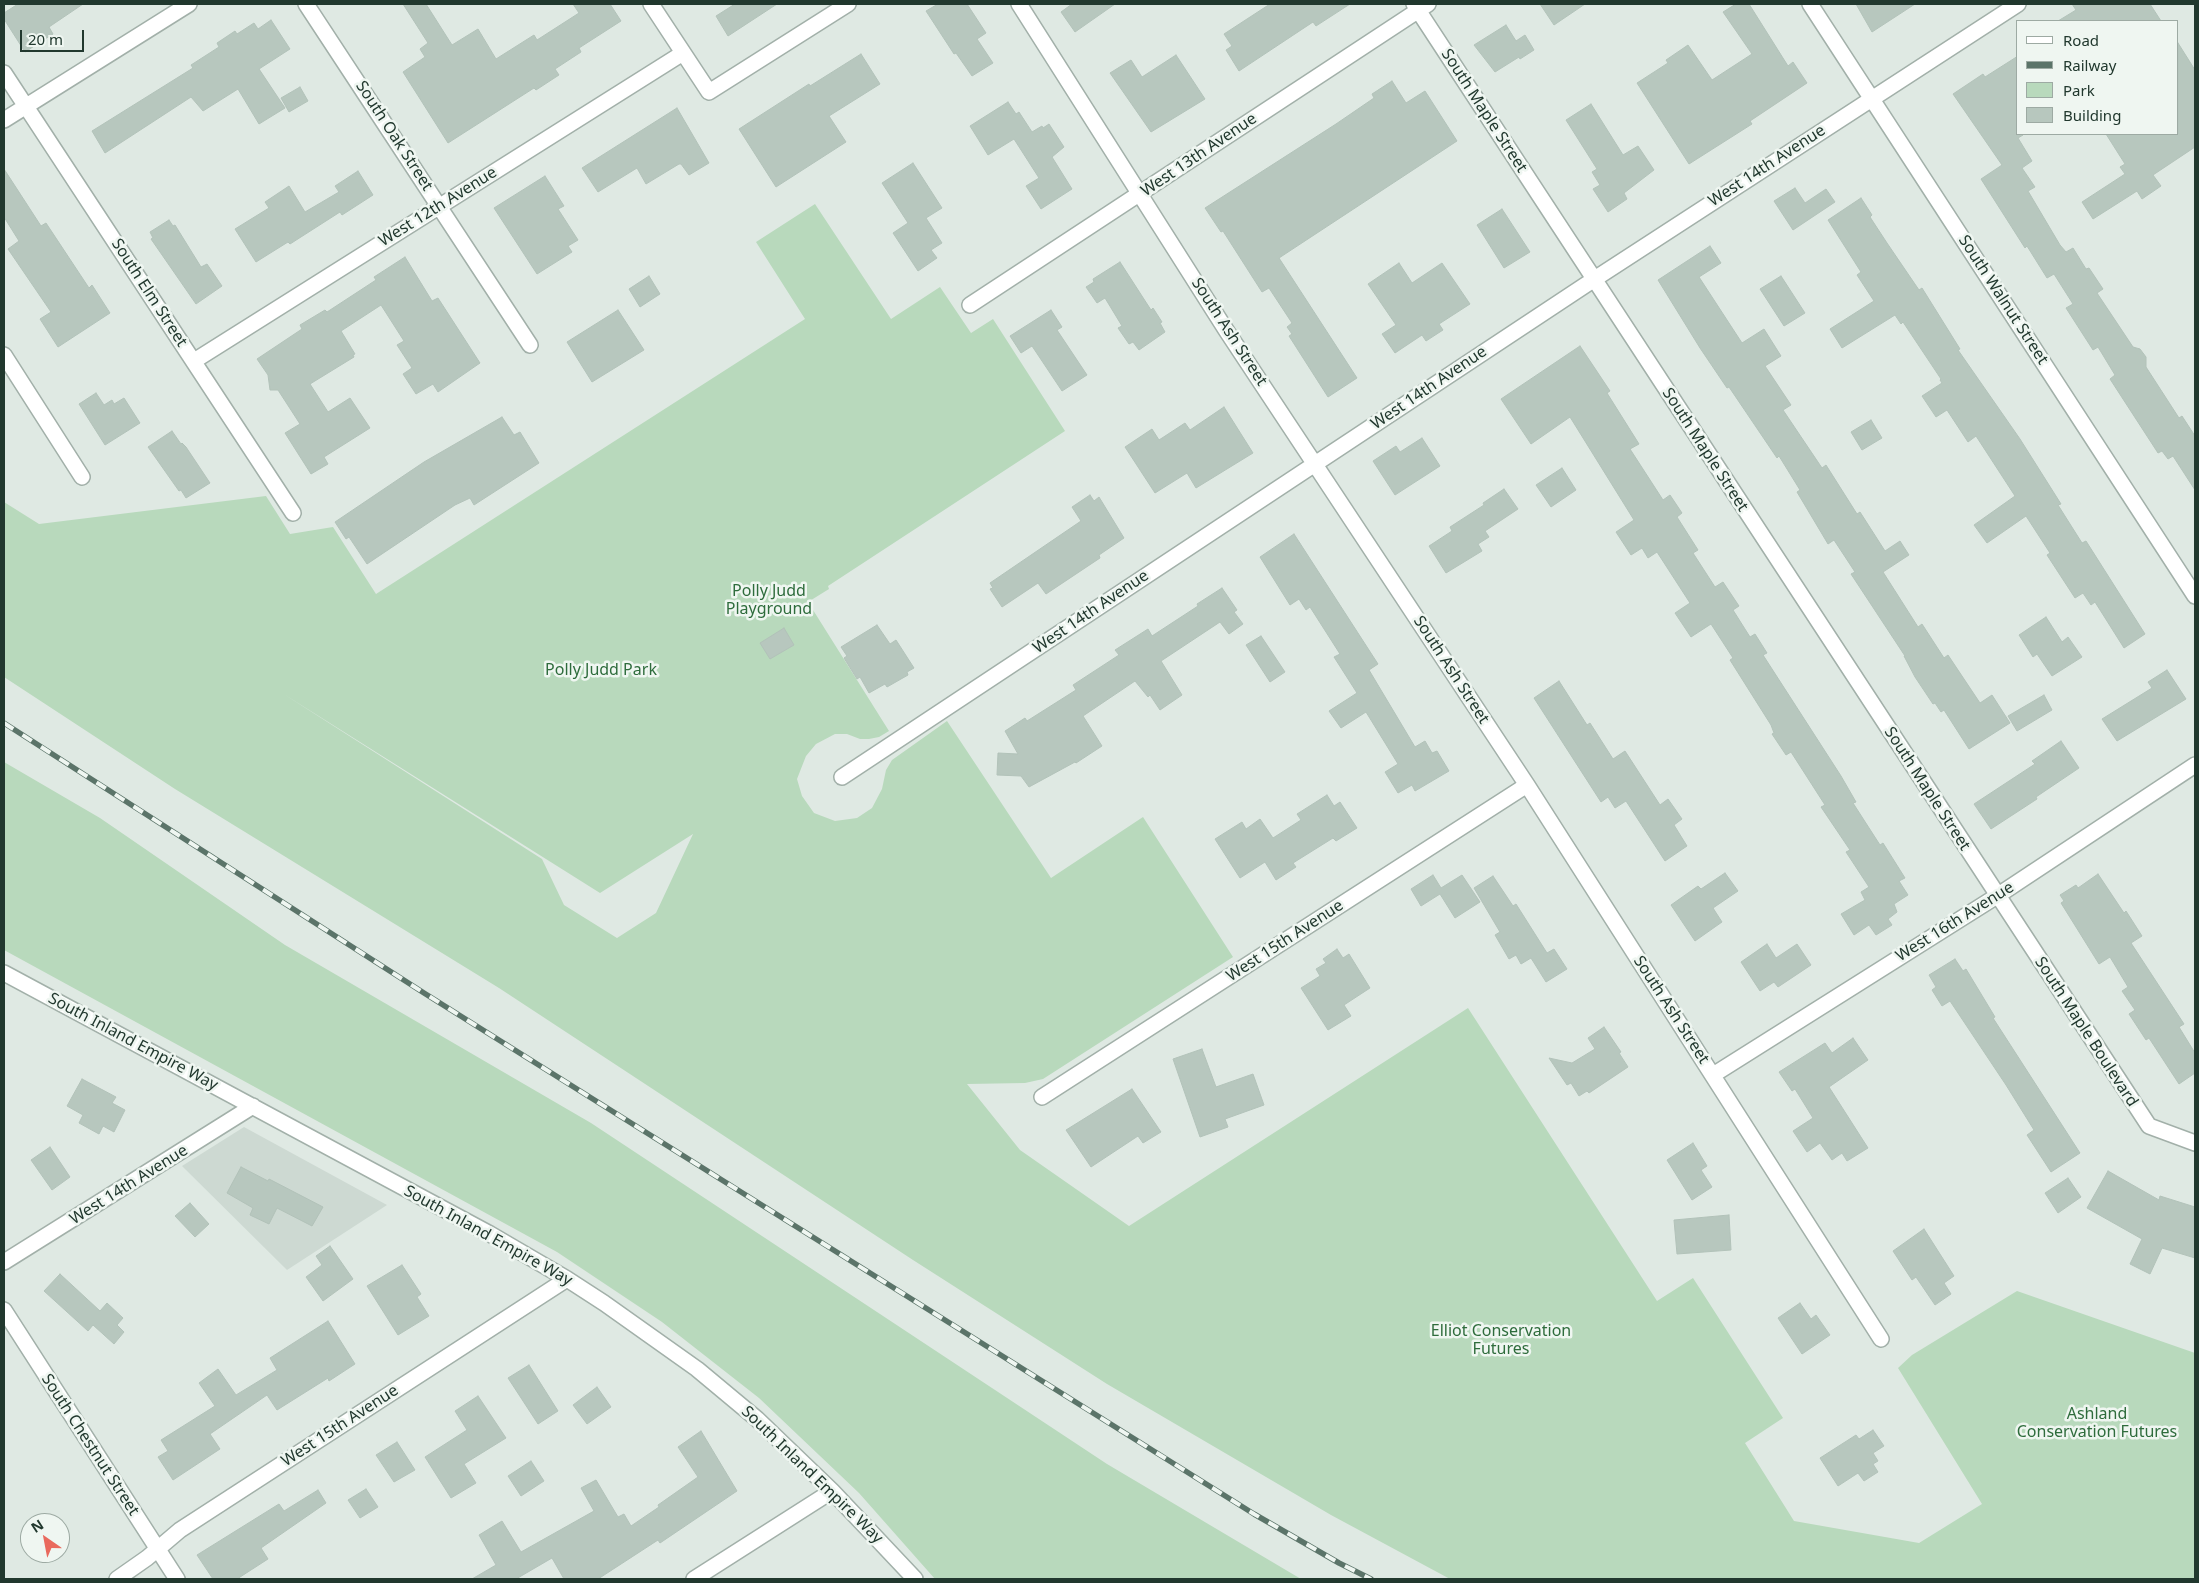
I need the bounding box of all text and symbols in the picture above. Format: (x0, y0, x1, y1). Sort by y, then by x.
scale bar (22, 20, 86, 52)
legend (2016, 20, 2179, 135)
text: 20 m (28, 29, 63, 49)
text: Road (2063, 30, 2099, 50)
street label: South Maple Street (1437, 46, 1531, 176)
text: Railway (2063, 55, 2116, 75)
street label: South Oak Street (351, 78, 437, 194)
text: Park (2063, 80, 2095, 100)
text: Building (2063, 105, 2121, 125)
street label: West 13th Avenue (1137, 109, 1261, 201)
street label: West 14th Avenue (1705, 121, 1829, 211)
street label: West 12th Avenue (375, 163, 501, 251)
street label: South Walnut Street (1954, 232, 2052, 368)
street label: South Elm Street (107, 235, 191, 351)
street label: South Ash Street (1187, 274, 1271, 390)
street label: West 14th Avenue (1367, 342, 1491, 434)
street label: South Maple Street (1658, 385, 1752, 515)
street label: West 14th Avenue (1029, 566, 1153, 658)
park label: Polly Judd Playground (726, 581, 812, 619)
street label: South Ash Street (1409, 612, 1493, 728)
park label: Polly Judd Park (545, 660, 657, 680)
street label: South Maple Street (1880, 724, 1974, 854)
street label: West 16th Avenue (1892, 878, 2018, 966)
street label: West 15th Avenue (1223, 896, 1347, 986)
street label: South Ash Street (1629, 952, 1713, 1068)
street label: South Maple Boulevard (2030, 953, 2142, 1111)
street label: South Inland Empire Way (45, 989, 221, 1095)
street label: West 14th Avenue (66, 1141, 192, 1229)
street label: South Inland Empire Way (400, 1182, 576, 1290)
park label: Elliot Conservation Futures (1431, 1321, 1571, 1359)
street label: South Chestnut Street (37, 1371, 143, 1519)
street label: West 15th Avenue (278, 1381, 402, 1471)
street label: South Inland Empire Way (737, 1402, 887, 1548)
park label: Ashland Conservation Futures (2017, 1404, 2177, 1442)
north arrow (20, 1513, 70, 1563)
text: N (27, 1515, 47, 1537)

